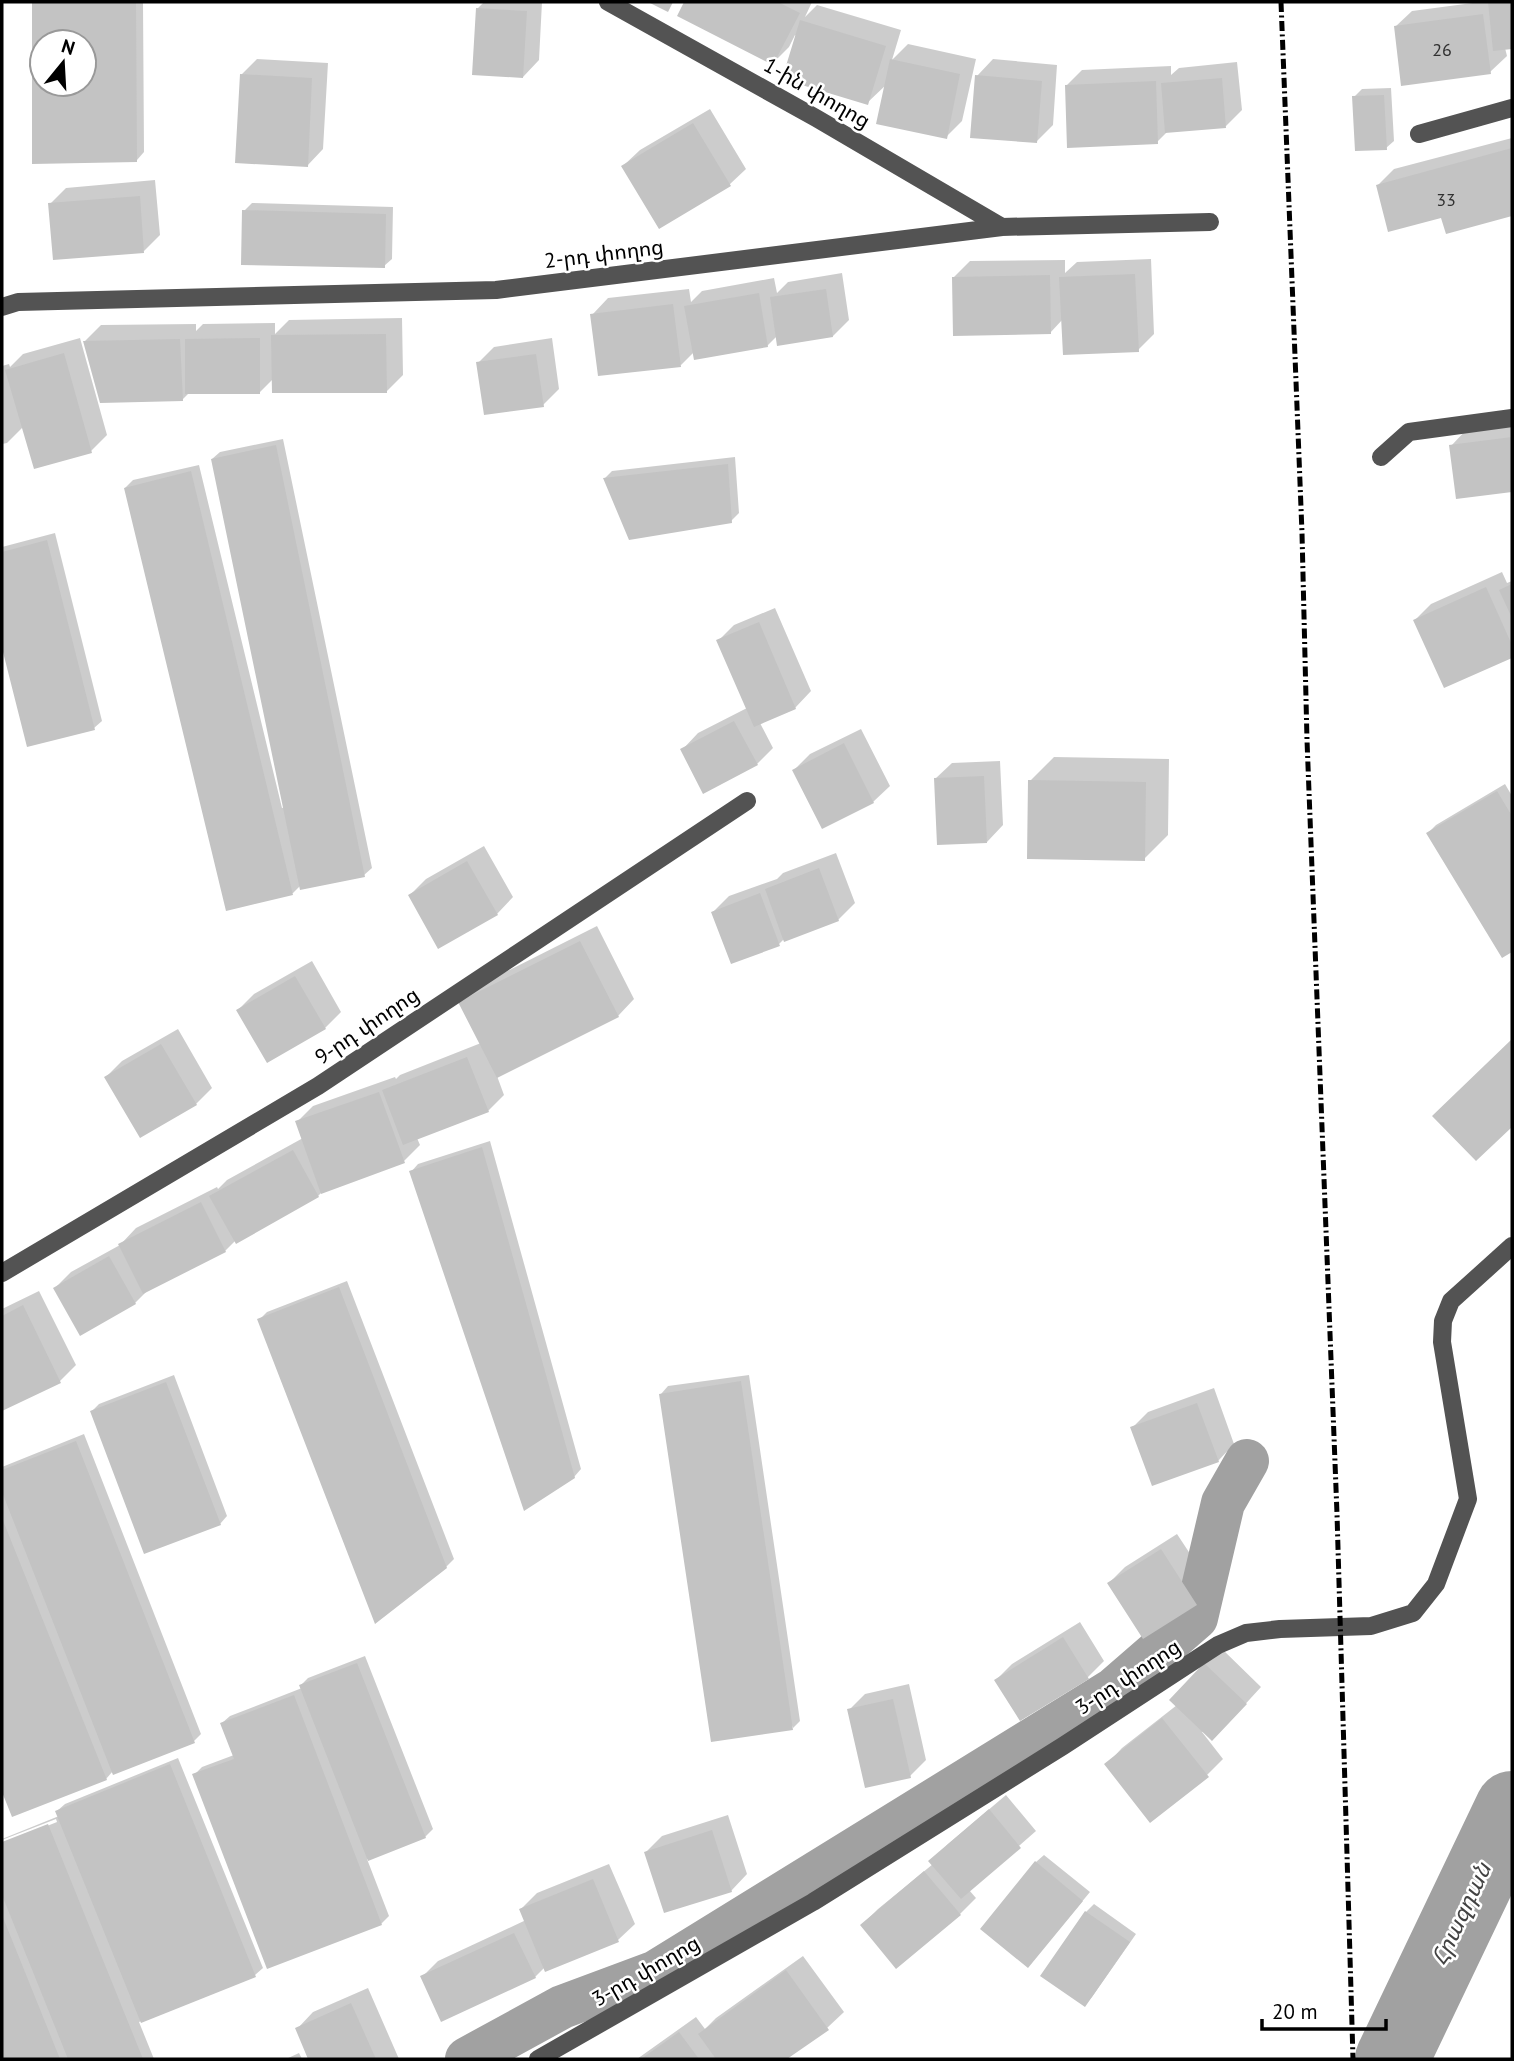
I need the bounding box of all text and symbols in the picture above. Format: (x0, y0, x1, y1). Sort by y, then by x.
north arrow (28, 28, 98, 98)
text: N (59, 33, 78, 60)
house number: 26 (1432, 38, 1452, 61)
street label: 1-ին փողոց (759, 51, 876, 134)
house number: 33 (1436, 188, 1456, 211)
street label: 2-րդ փողոց (543, 233, 665, 274)
street label: 9-րդ փողոց (309, 981, 424, 1070)
street label: 3-րդ փողոց (1070, 1633, 1185, 1721)
water label: Հրազդան (1424, 1857, 1497, 1970)
street label: 3-րդ փողոց (587, 1929, 704, 2012)
scale bar (1262, 1988, 1386, 2032)
text: 20 m (1272, 1998, 1318, 2025)

